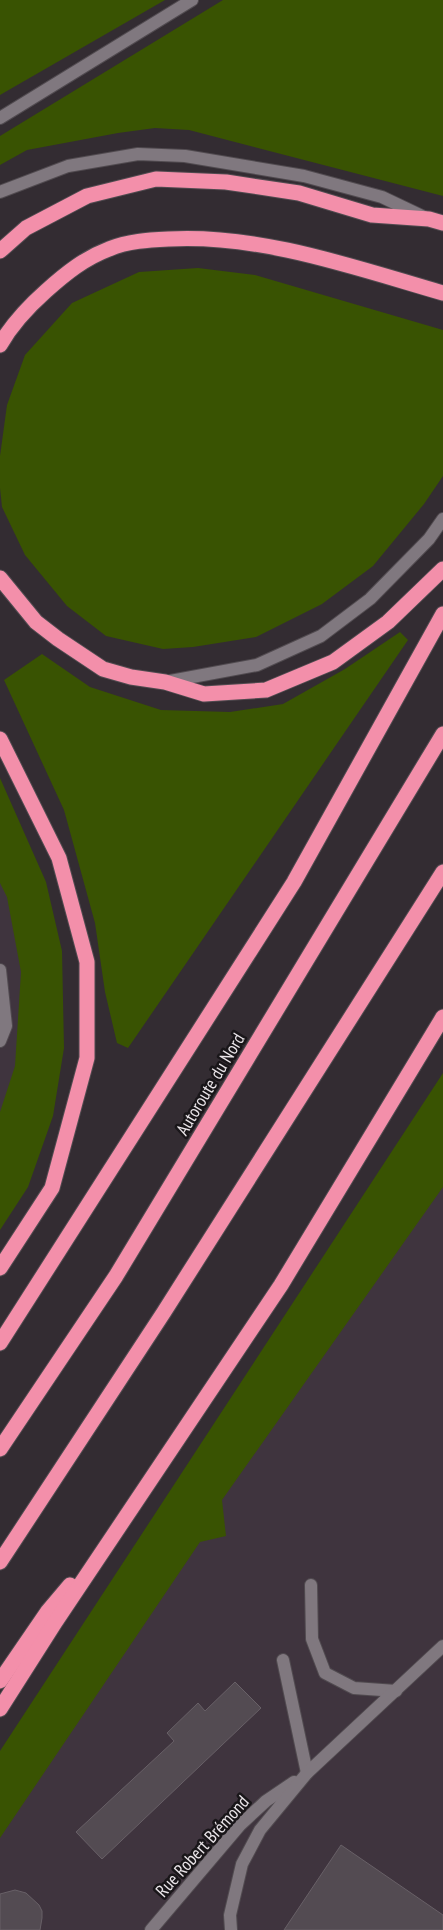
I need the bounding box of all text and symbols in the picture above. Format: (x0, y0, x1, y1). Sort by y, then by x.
street label: Autoroute du Nord (171, 1029, 249, 1139)
street label: Rue Robert Brémond (150, 1790, 254, 1902)

